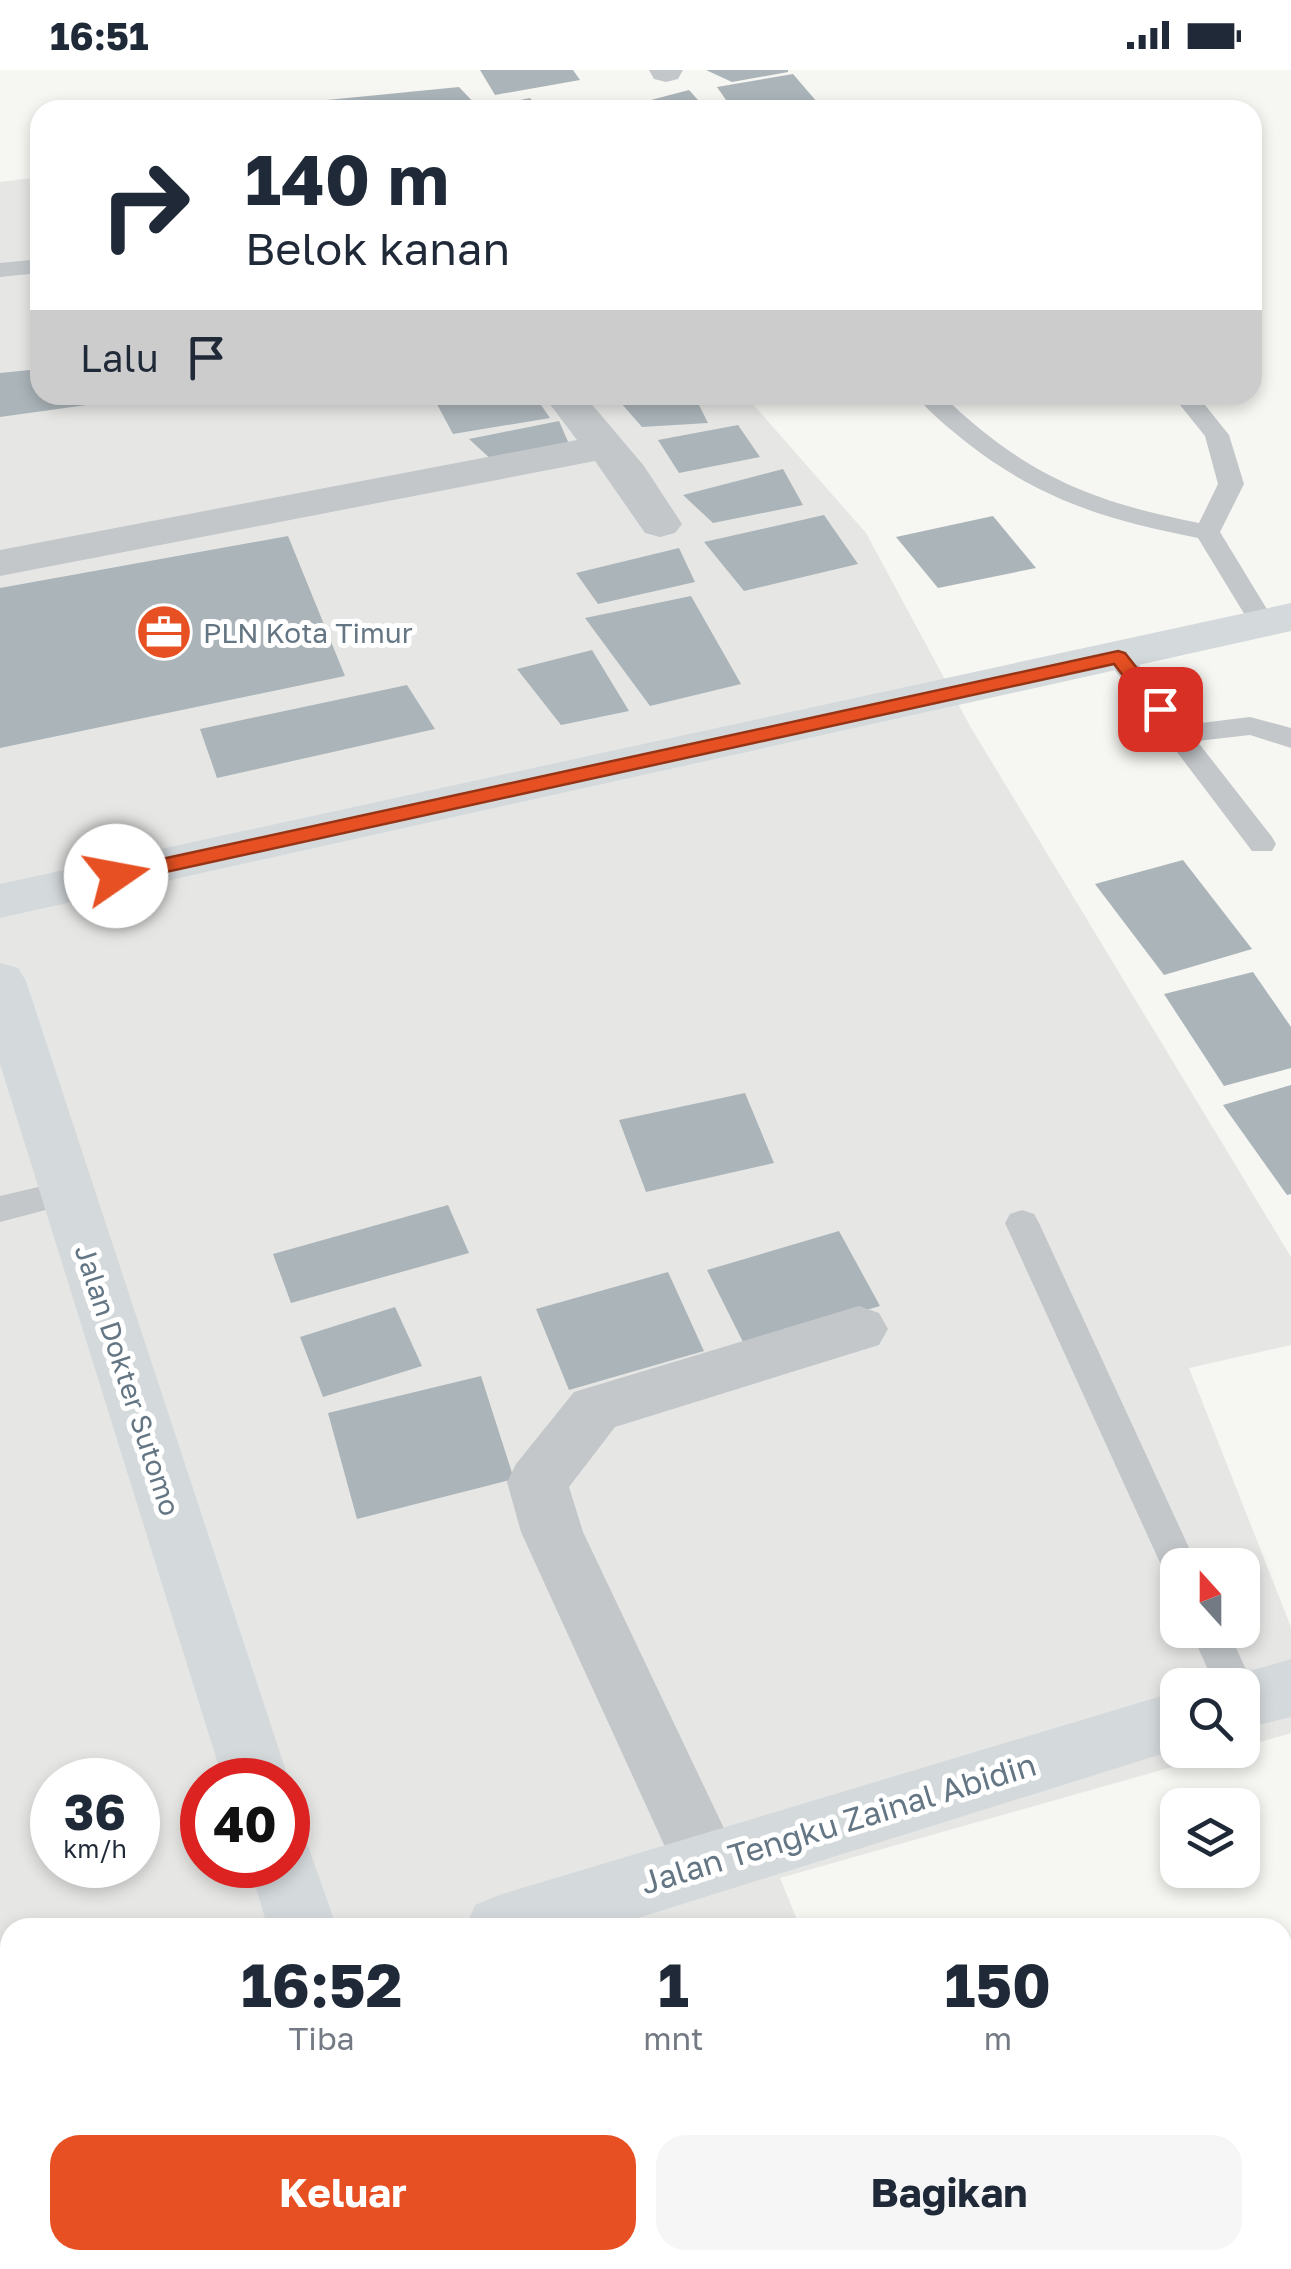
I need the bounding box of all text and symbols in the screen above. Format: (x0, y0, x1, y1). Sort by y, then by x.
text: 16:51 (50, 13, 149, 58)
text: 140 m (245, 136, 449, 220)
icon: right (80, 140, 210, 270)
text: Belok kanan (245, 221, 510, 275)
icon: arrive (179, 330, 234, 385)
text: Lalu (80, 335, 159, 380)
office icon: PLN Kota Timur (134, 602, 194, 662)
place label: PLN Kota Timur (203, 616, 413, 649)
pin (1118, 667, 1203, 752)
icon: arrive (1133, 682, 1188, 737)
position arrow (64, 824, 168, 928)
street label: Jalan Dokter Sutomo (69, 1240, 187, 1520)
north arrow (1160, 1548, 1260, 1648)
map controls (1160, 1548, 1260, 1888)
button: search (1160, 1668, 1260, 1768)
street label: Jalan Tengku Zainal Abidin (636, 1745, 1040, 1901)
speed limit sign: 40 (180, 1758, 310, 1888)
text: 36 (64, 1781, 126, 1841)
button: layers (1160, 1788, 1260, 1888)
text: km/h (63, 1833, 127, 1864)
text: 16:52 (241, 1948, 402, 2020)
text: 1 (658, 1948, 689, 2020)
text: 150 (945, 1948, 1051, 2020)
text: Tiba (289, 2019, 355, 2057)
text: mnt (643, 2019, 704, 2057)
text: m (984, 2019, 1012, 2057)
button: Keluar (50, 2135, 636, 2250)
button: Bagikan (656, 2135, 1242, 2250)

